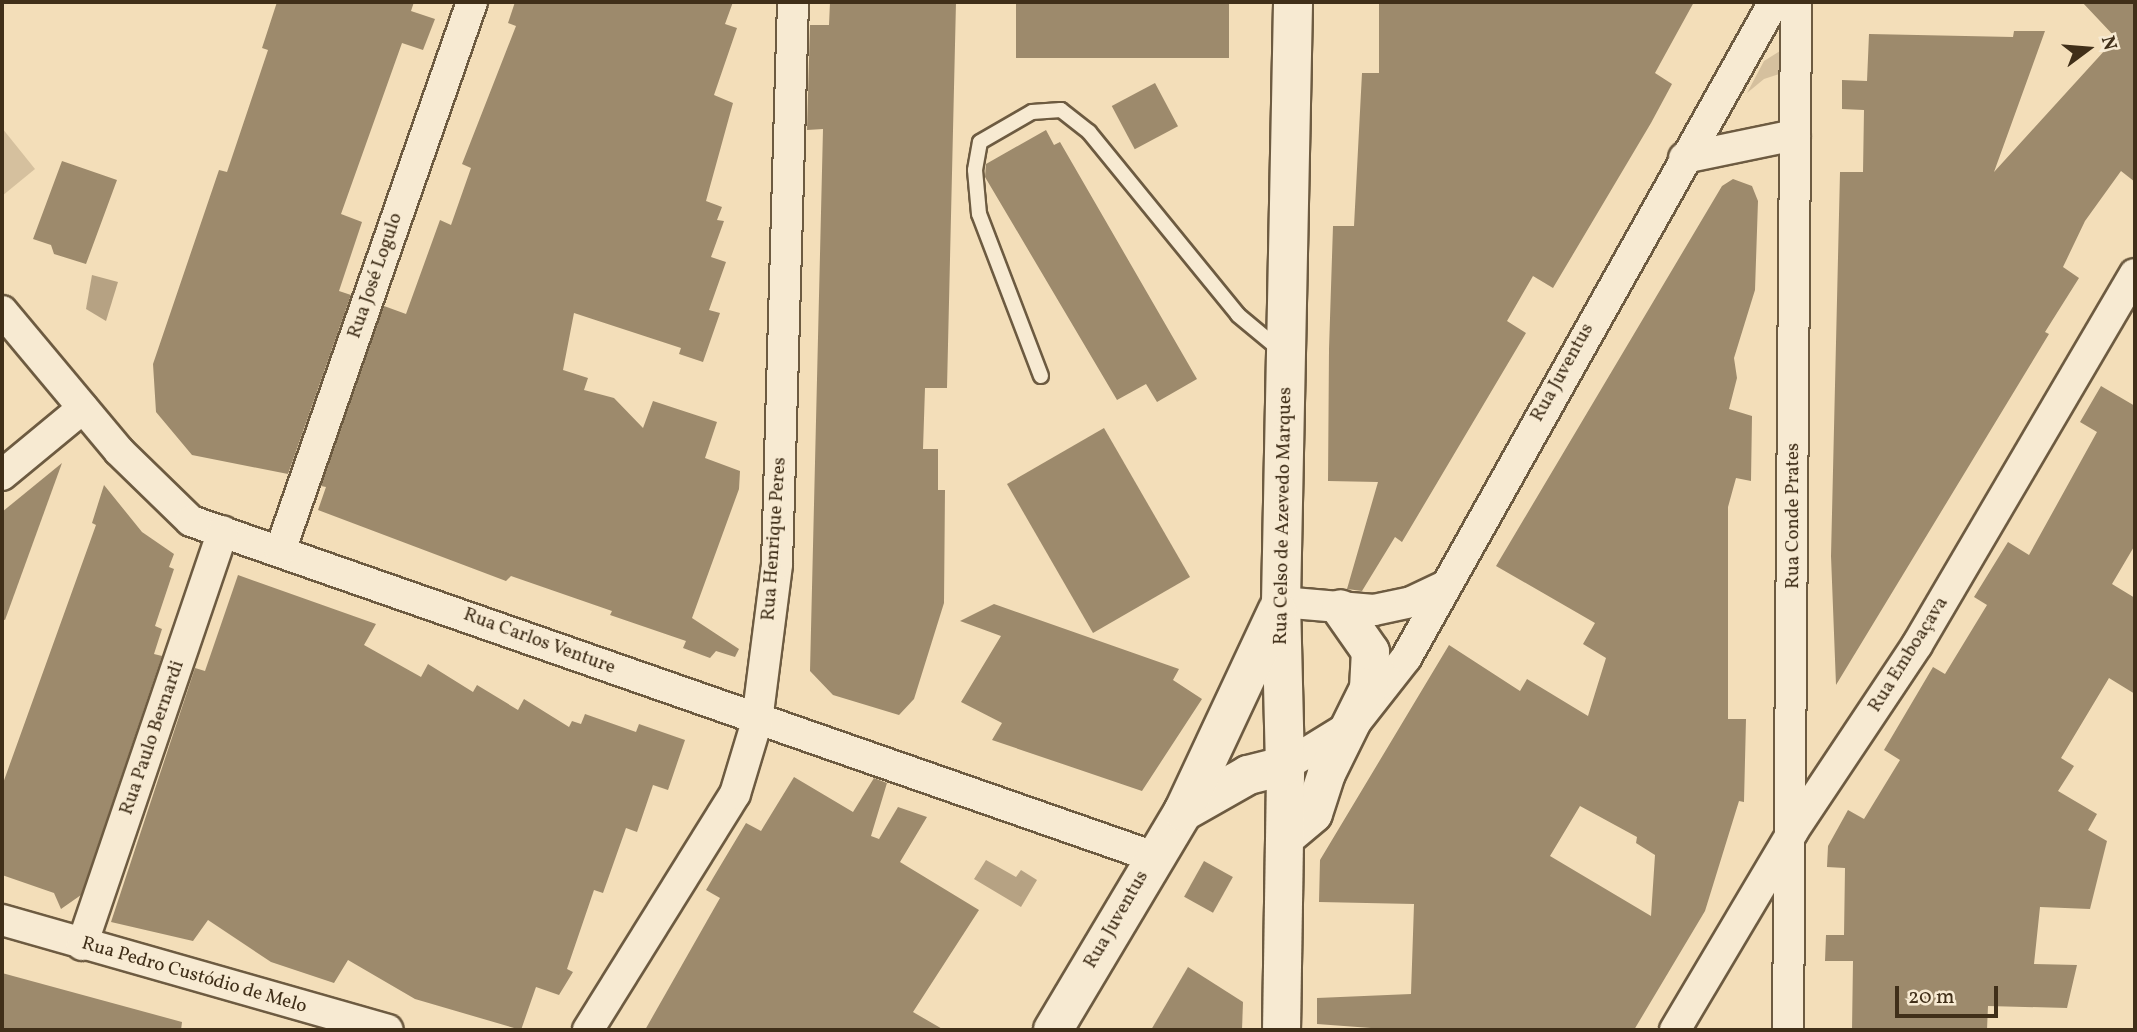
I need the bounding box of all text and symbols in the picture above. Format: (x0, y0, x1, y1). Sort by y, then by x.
north arrow (2053, 14, 2123, 84)
text: N (2094, 33, 2123, 53)
street label: Rua José Logulo (344, 210, 408, 342)
street label: Rua Juventus (1527, 320, 1599, 426)
street label: Rua Celso de Azevedo Marques (1270, 387, 1298, 645)
street label: Rua Conde Prates (1783, 443, 1805, 589)
street label: Rua Henrique Peres (758, 456, 792, 622)
street label: Rua Emboaçava (1864, 593, 1954, 717)
street label: Rua Carlos Venture (460, 604, 618, 680)
street label: Rua Paulo Bernardi (116, 658, 190, 818)
street label: Rua Juventus (1080, 867, 1154, 973)
street label: Rua Pedro Custódio de Melo (79, 933, 309, 1019)
scale bar (1899, 972, 2002, 1016)
text: 20 m (1908, 983, 1954, 1012)

